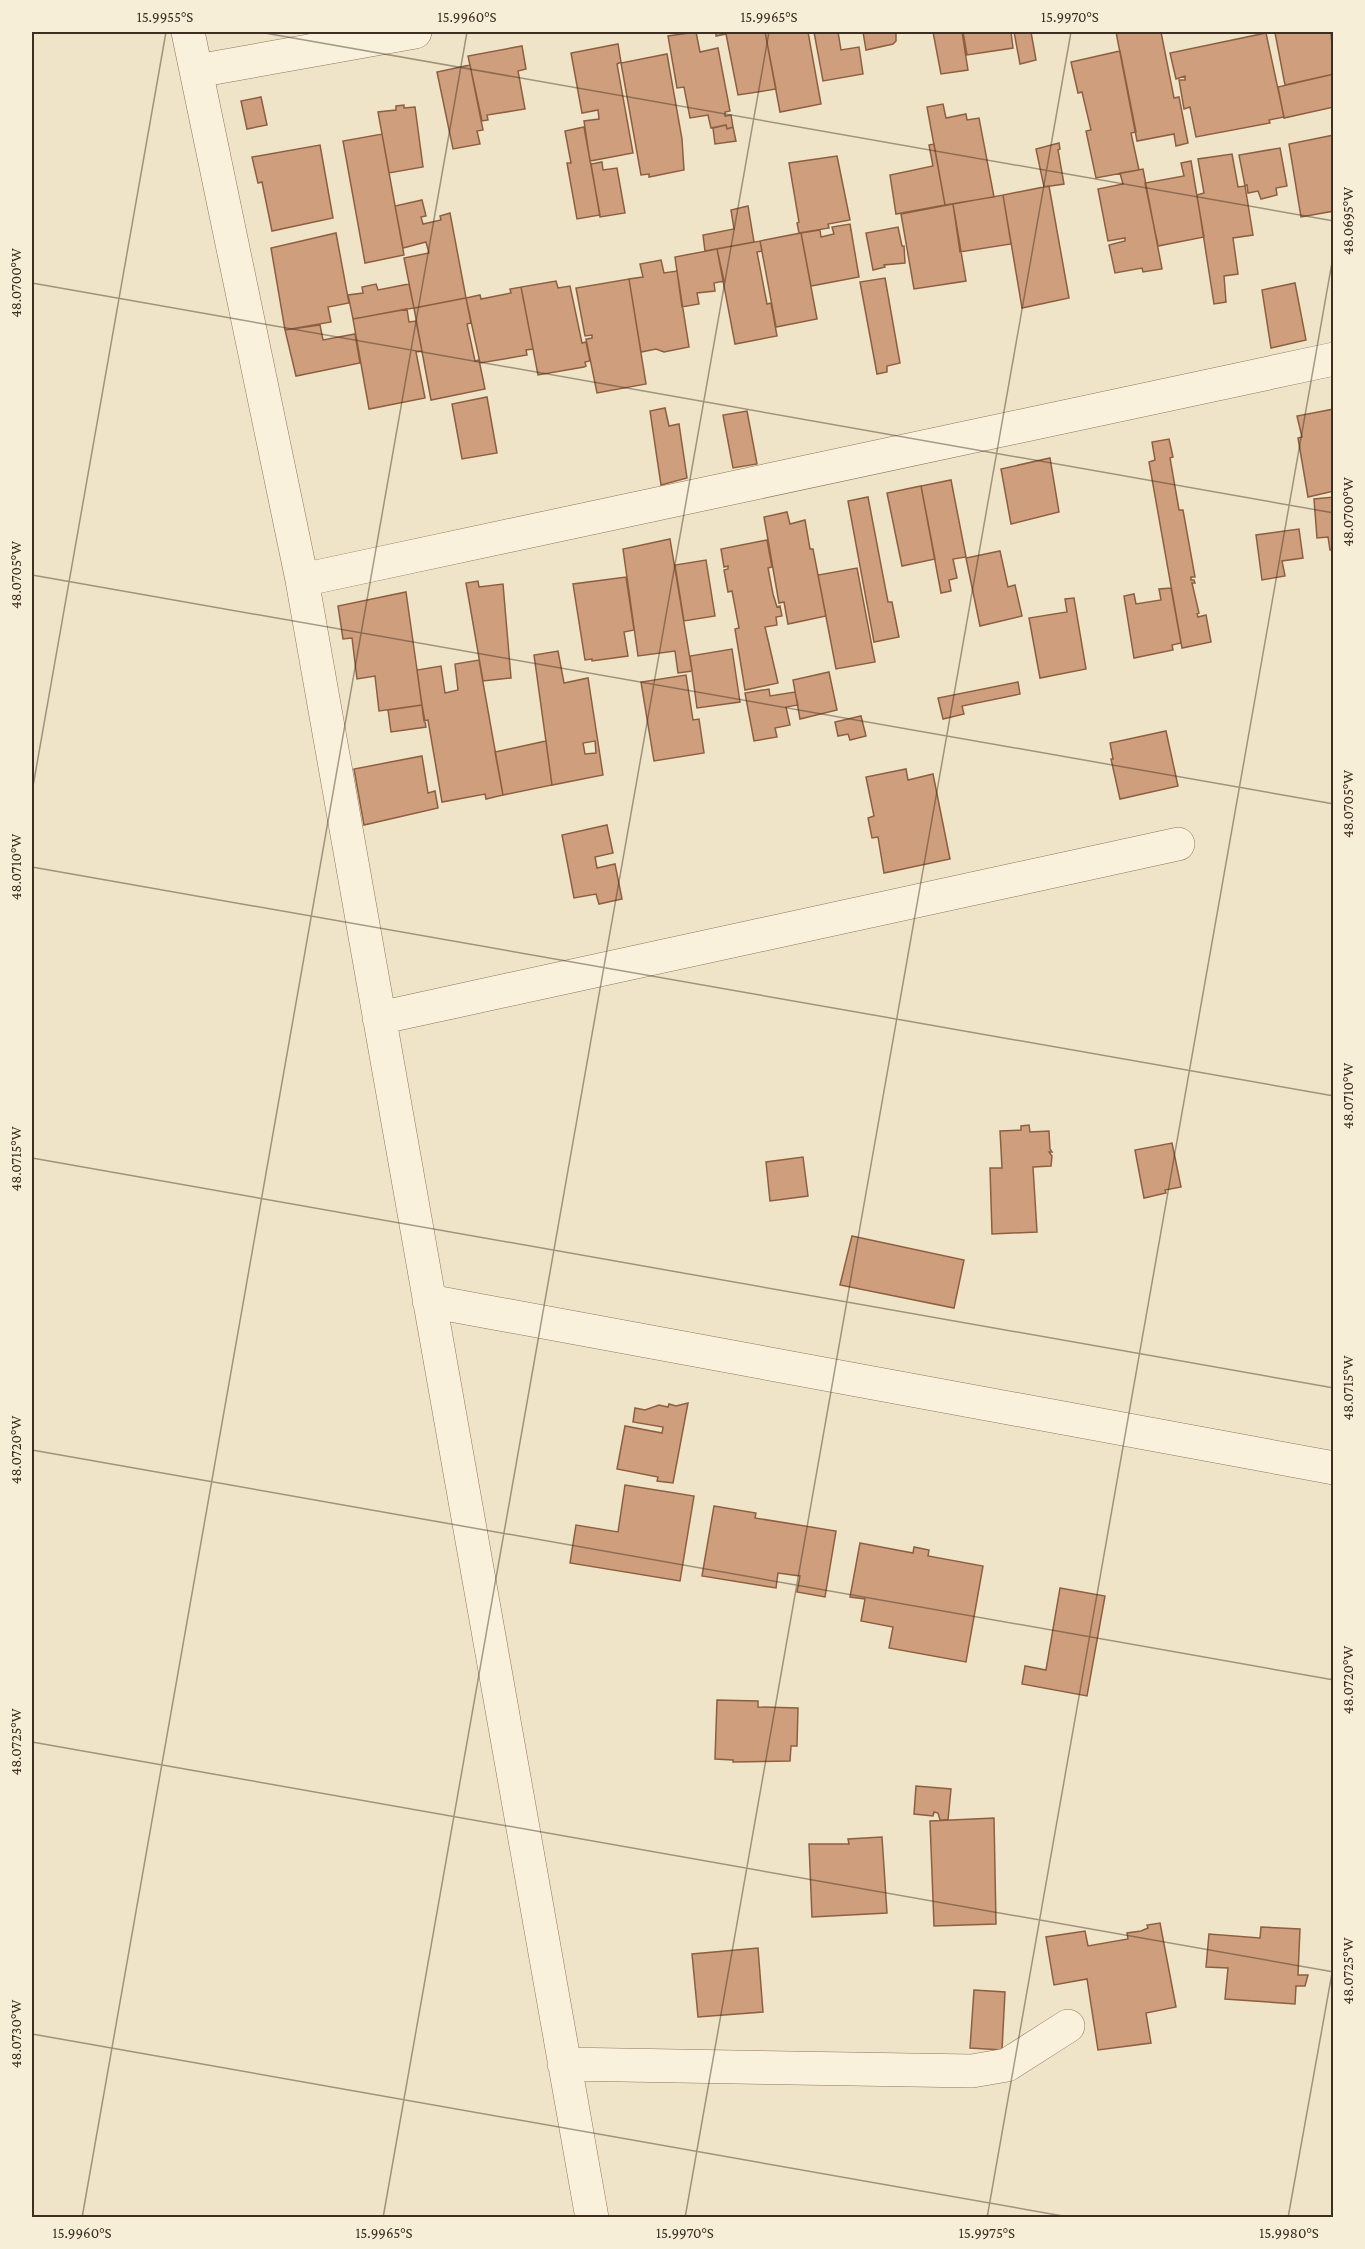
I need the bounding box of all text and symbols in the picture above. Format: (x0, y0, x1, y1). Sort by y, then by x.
text: 15.9955°S (137, 9, 193, 25)
text: 15.9960°S (438, 9, 496, 25)
text: 15.9965°S (740, 9, 798, 25)
text: 15.9970°S (1041, 9, 1099, 25)
text: 48.0695°W (1340, 187, 1356, 255)
text: 48.0700°W (8, 248, 24, 318)
text: 48.0700°W (1340, 477, 1356, 547)
text: 48.0705°W (8, 541, 24, 609)
text: 48.0705°W (1340, 770, 1356, 838)
text: 48.0710°W (8, 834, 24, 900)
text: 48.0710°W (1340, 1063, 1356, 1129)
text: 48.0715°W (8, 1126, 24, 1191)
text: 48.0715°W (1340, 1355, 1356, 1420)
text: 48.0720°W (8, 1416, 24, 1484)
text: 48.0720°W (1340, 1646, 1356, 1714)
text: 48.0725°W (8, 1708, 24, 1776)
text: 48.0725°W (1340, 1937, 1356, 2005)
text: 48.0730°W (8, 2000, 24, 2068)
text: 15.9960°S (53, 2225, 111, 2241)
text: 15.9965°S (355, 2225, 413, 2241)
text: 15.9970°S (656, 2225, 714, 2241)
text: 15.9975°S (959, 2225, 1015, 2241)
text: 15.9980°S (1259, 2225, 1319, 2241)

